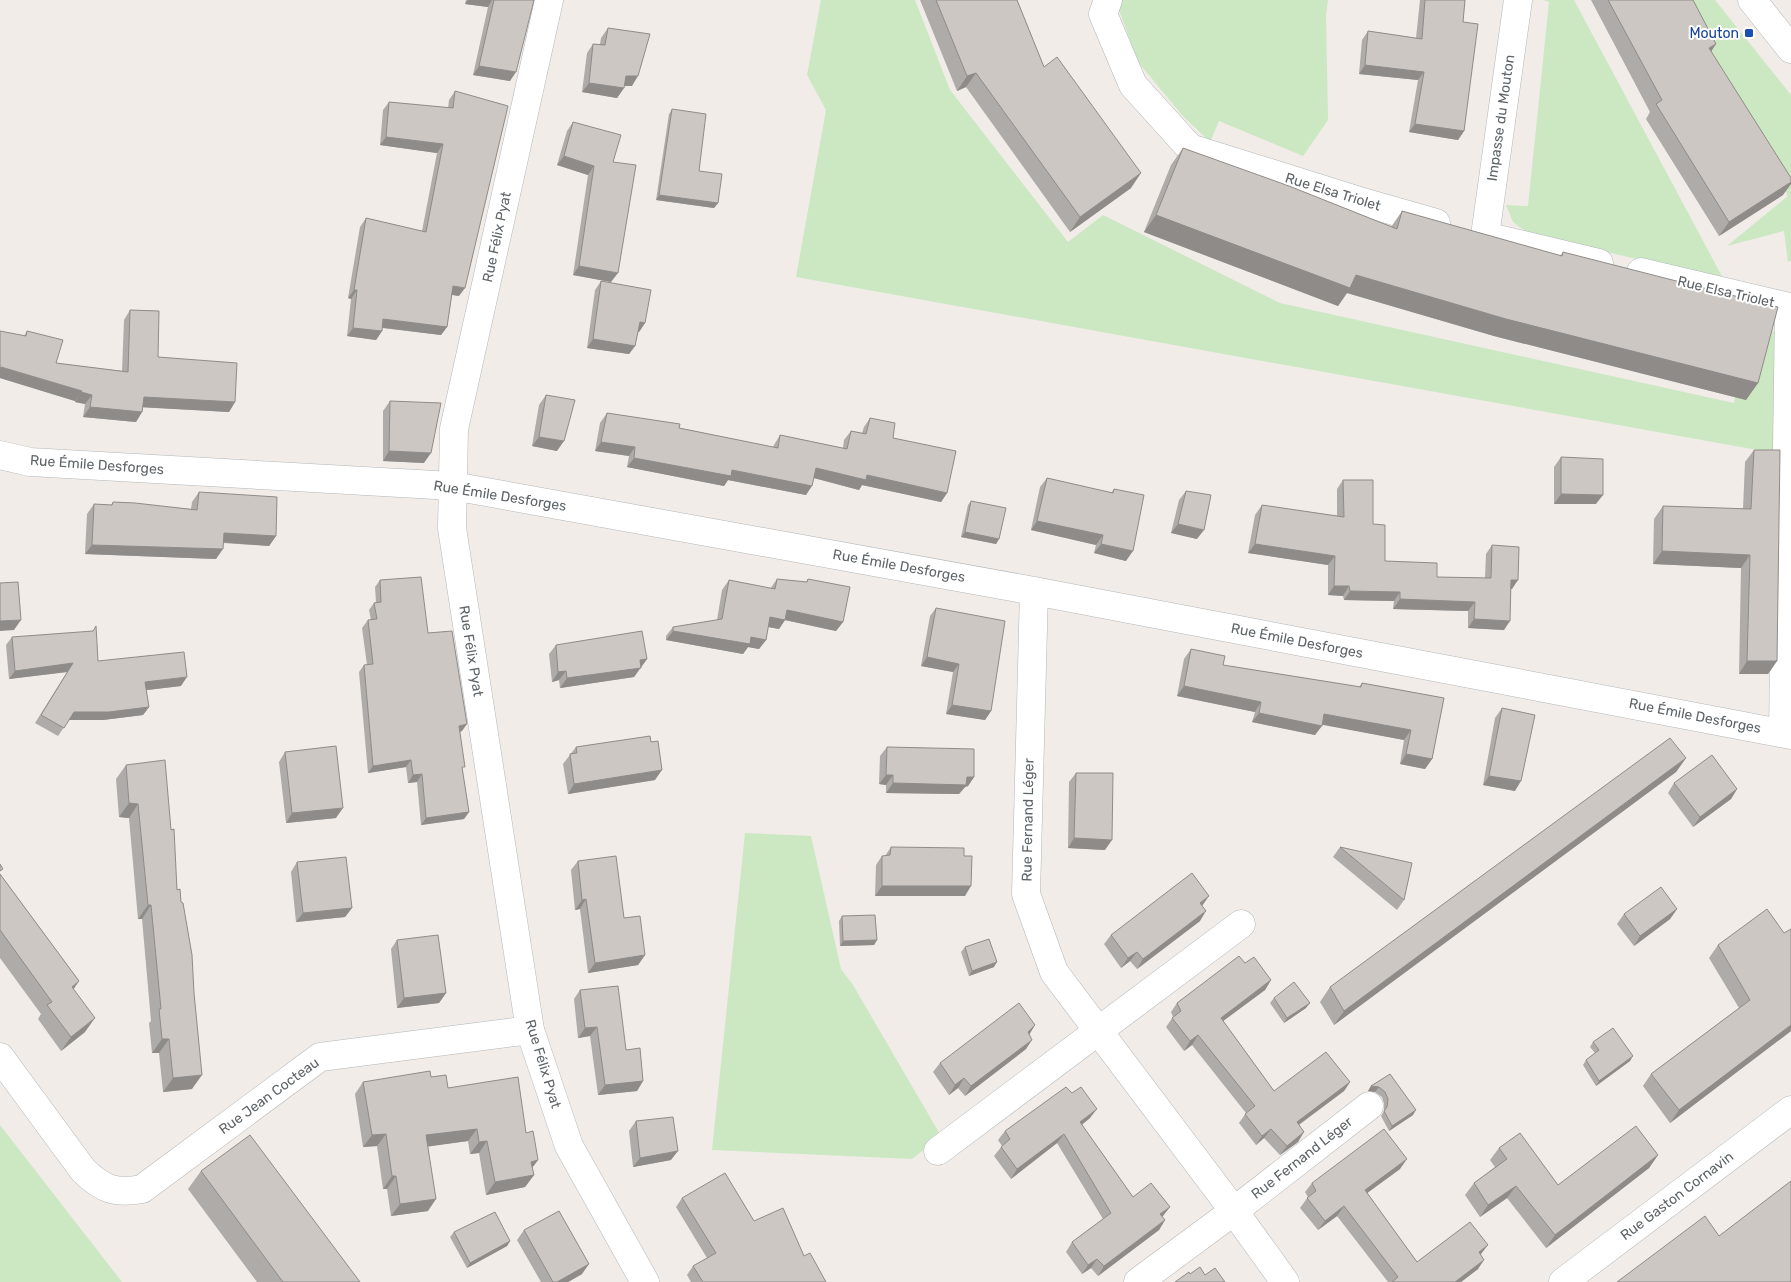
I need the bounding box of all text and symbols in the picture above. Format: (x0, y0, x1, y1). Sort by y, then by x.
place label: Mouton (1689, 25, 1739, 42)
marker: Mouton (1743, 27, 1755, 39)
street label: Impasse du Mouton (1484, 54, 1518, 182)
street label: Rue Elsa Triolet (1283, 169, 1383, 215)
street label: Rue Félix Pyat (479, 190, 515, 284)
street label: Rue Elsa Triolet (1676, 273, 1777, 312)
street label: Rue Émile Desforges (29, 451, 165, 478)
street label: Rue Émile Desforges (432, 476, 568, 515)
street label: Rue Émile Desforges (831, 545, 967, 586)
street label: Rue Félix Pyat (455, 604, 487, 698)
street label: Rue Émile Desforges (1229, 619, 1365, 662)
street label: Rue Émile Desforges (1627, 694, 1763, 737)
street label: Rue Fernand Léger (1018, 757, 1038, 882)
street label: Rue Félix Pyat (521, 1017, 565, 1111)
street label: Rue Jean Cocteau (216, 1054, 322, 1138)
street label: Rue Fernand Léger (1248, 1113, 1356, 1203)
street label: Rue Gaston Cornavin (1617, 1148, 1737, 1244)

